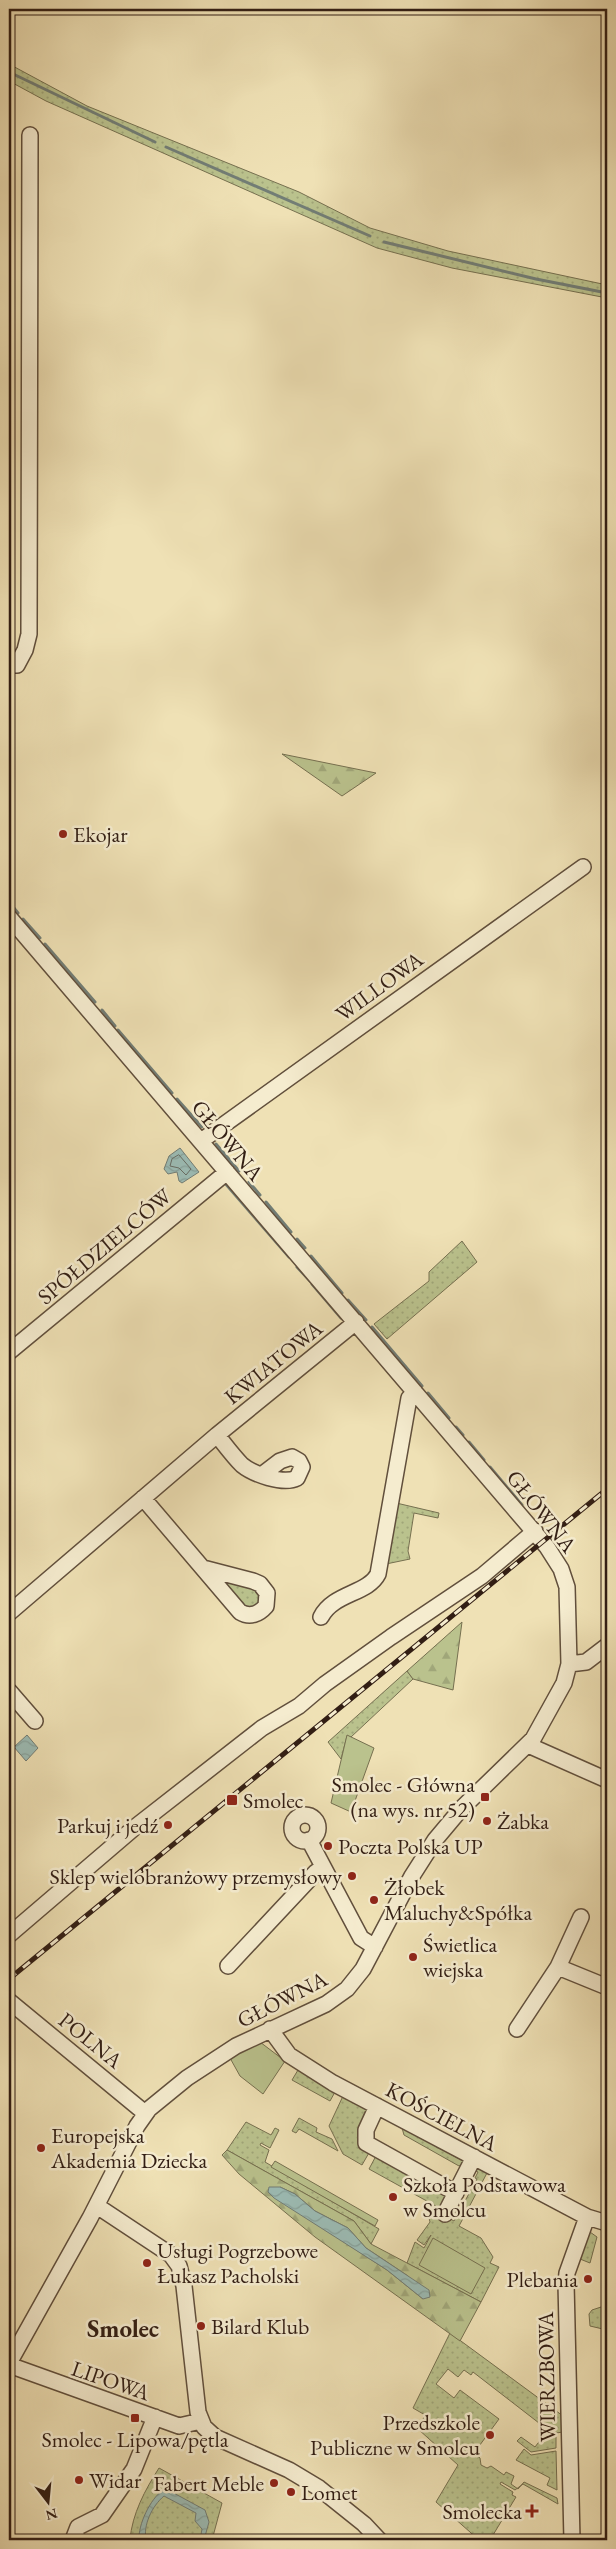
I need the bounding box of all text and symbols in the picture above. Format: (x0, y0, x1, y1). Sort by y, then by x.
place label: Ekojar (73, 820, 128, 849)
marker: Ekojar (57, 828, 69, 840)
street label: WILLOWA (330, 944, 430, 1028)
street label: GŁÓWNA (185, 1094, 271, 1188)
street label: SPÓŁDZIELCÓW (31, 1181, 178, 1311)
street label: KWIATOWA (218, 1313, 329, 1411)
street label: GŁÓWNA (500, 1464, 584, 1559)
place label: Smolec - Główna (na wys. nr 52) (331, 1770, 475, 1824)
place label: Smolec (243, 1786, 304, 1815)
marker: Smolec - Główna (na wys. nr 52) (479, 1791, 491, 1803)
marker: Smolec (225, 1793, 239, 1807)
place label: Żabka (497, 1807, 549, 1836)
place label: Parkuj i jedź (57, 1811, 159, 1840)
marker: Żabka (481, 1815, 493, 1827)
marker: Parkuj i jedź (162, 1819, 174, 1831)
place label: Poczta Polska UP (338, 1832, 483, 1861)
marker: Poczta Polska UP (322, 1840, 334, 1852)
place label: Sklep wielobranżowy przemysłowy (49, 1862, 342, 1891)
marker: Sklep wielobranżowy przemysłowy (346, 1870, 358, 1882)
place label: Żłobek Maluchy&Spółka (384, 1873, 532, 1927)
marker: Żłobek Maluchy&Spółka (368, 1894, 380, 1906)
place label: Świetlica wiejska (423, 1930, 497, 1984)
marker: Świetlica wiejska (407, 1951, 419, 1963)
street label: GŁÓWNA (232, 1964, 333, 2035)
street label: POLNA (53, 2006, 129, 2076)
street label: KOŚCIELNA (381, 2075, 504, 2158)
place label: Europejska Akademia Dziecka (50, 2121, 208, 2175)
marker: Europejska Akademia Dziecka (35, 2142, 47, 2154)
place label: Szkoła Podstawowa w Smolcu (403, 2170, 566, 2224)
marker: Szkoła Podstawowa w Smolcu (387, 2191, 399, 2203)
place label: Usługi Pogrzebowe Łukasz Pacholski (157, 2236, 319, 2290)
marker: Usługi Pogrzebowe Łukasz Pacholski (141, 2257, 153, 2269)
place label: Plebania (507, 2265, 578, 2294)
marker: Plebania (582, 2273, 594, 2285)
street label: WIERZBOWA (531, 2311, 562, 2442)
district label: Smolec (87, 2312, 159, 2344)
place label: Bilard Klub (211, 2312, 309, 2341)
marker: Bilard Klub (195, 2320, 207, 2332)
street label: LIPOWA (68, 2354, 155, 2408)
place label: Przedszkole Publiczne w Smolcu (310, 2408, 480, 2462)
marker: Smolec - Lipowa/pętla (129, 2412, 141, 2424)
place label: Smolec - Lipowa/pętla (41, 2425, 229, 2454)
marker: Przedszkole Publiczne w Smolcu (484, 2429, 496, 2441)
place label: Widar (89, 2466, 142, 2495)
place label: Fabert Meble (153, 2469, 264, 2498)
marker: Widar (73, 2474, 85, 2486)
north arrow (22, 2476, 72, 2526)
marker: Fabert Meble (268, 2477, 280, 2489)
place label: Lomet (301, 2478, 357, 2507)
marker: Lomet (285, 2486, 297, 2498)
place label: Smolecka (442, 2497, 522, 2526)
text: N (43, 2504, 60, 2525)
marker: Smolecka (526, 2505, 538, 2517)

